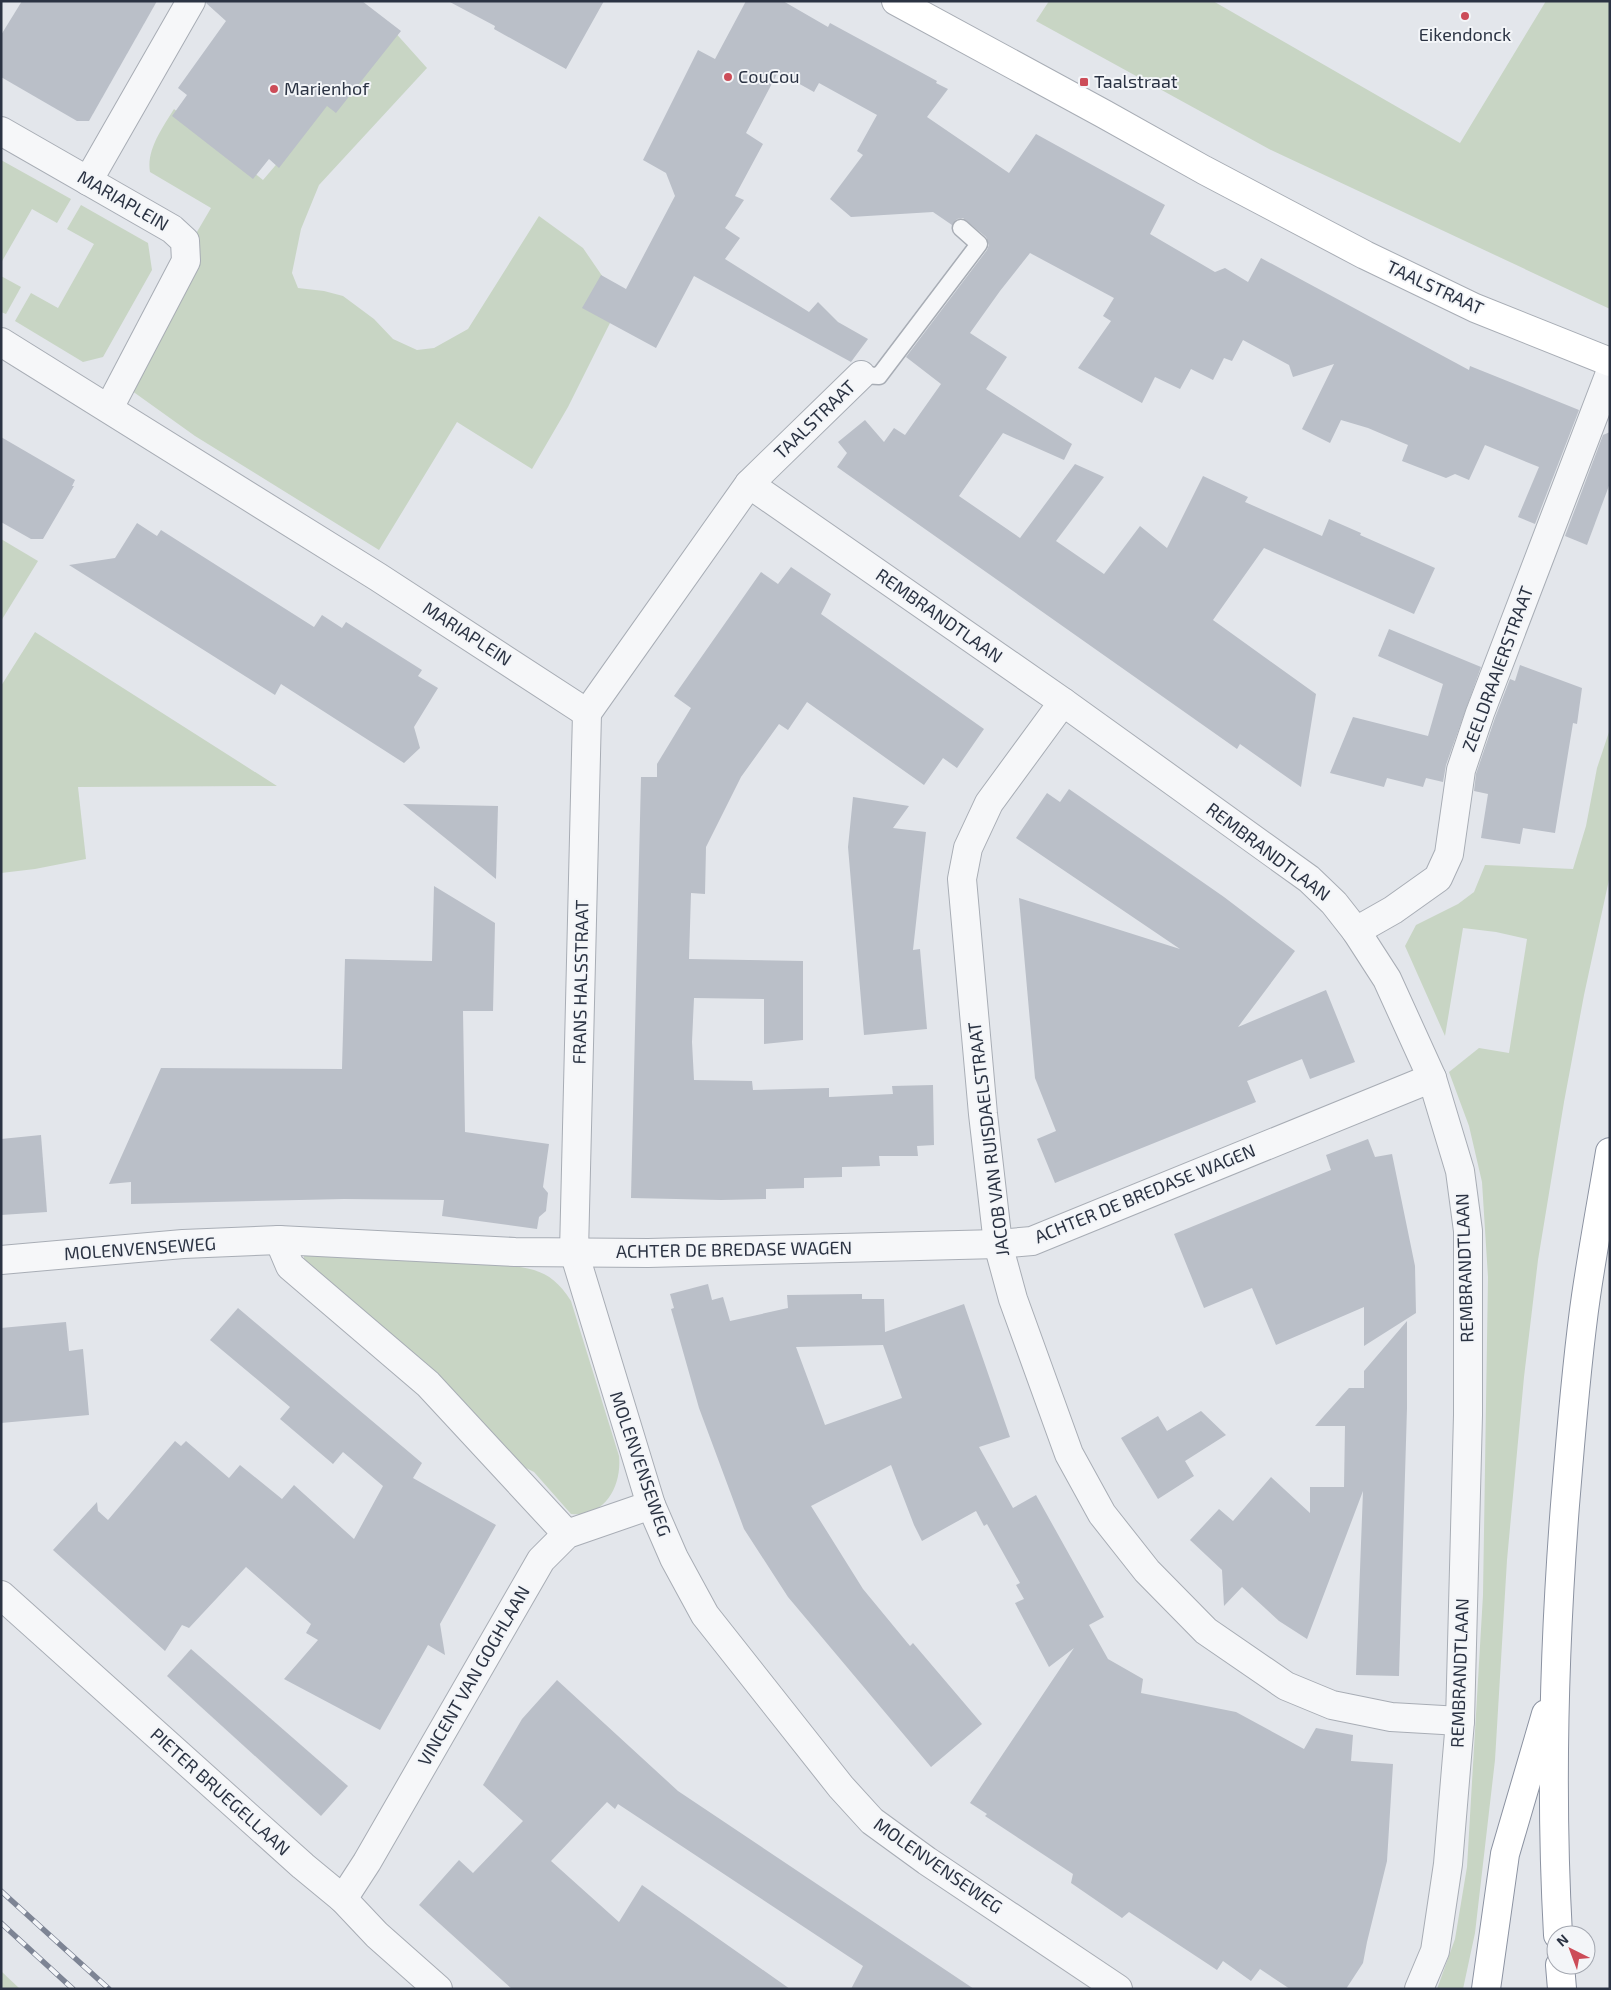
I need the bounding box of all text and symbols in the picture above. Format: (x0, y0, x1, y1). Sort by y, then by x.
marker: Eikendonck (1459, 10, 1471, 22)
place label: Eikendonck (1419, 23, 1511, 45)
place label: CouCou (738, 65, 800, 87)
place label: Taalstraat (1094, 70, 1178, 92)
marker: CouCou (722, 71, 734, 83)
marker: Taalstraat (1078, 76, 1090, 88)
place label: Marienhof (284, 77, 370, 99)
marker: Marienhof (268, 83, 280, 95)
street label: MARIAPLEIN (74, 165, 173, 235)
street label: TAALSTRAAT (1383, 255, 1488, 319)
street label: TAALSTRAAT (769, 375, 860, 463)
street label: REMBRANDTLAAN (872, 563, 1007, 667)
street label: ZEELDRAAIERSTRAAT (1457, 582, 1537, 754)
street label: MARIAPLEIN (419, 596, 516, 670)
street label: REMBRANDTLAAN (1202, 797, 1335, 905)
street label: FRANS HALSSTRAAT (568, 899, 592, 1065)
street label: JACOB VAN RUISDAELSTRAAT (963, 1020, 1013, 1258)
street label: ACHTER DE BREDASE WAGEN (1031, 1139, 1258, 1248)
street label: REMBRANDTLAAN (1450, 1193, 1478, 1343)
street label: MOLENVENSEWEG (63, 1232, 217, 1264)
street label: ACHTER DE BREDASE WAGEN (616, 1236, 852, 1262)
street label: MOLENVENSEWEG (606, 1388, 676, 1539)
street label: VINCENT VAN GOGHLAAN (413, 1582, 534, 1769)
street label: REMBRANDTLAAN (1445, 1598, 1473, 1748)
street label: PIETER BRUEGELLAAN (146, 1723, 295, 1860)
street label: MOLENVENSEWEG (870, 1813, 1007, 1918)
north arrow (1546, 1925, 1596, 1975)
text: N (1553, 1930, 1571, 1950)

